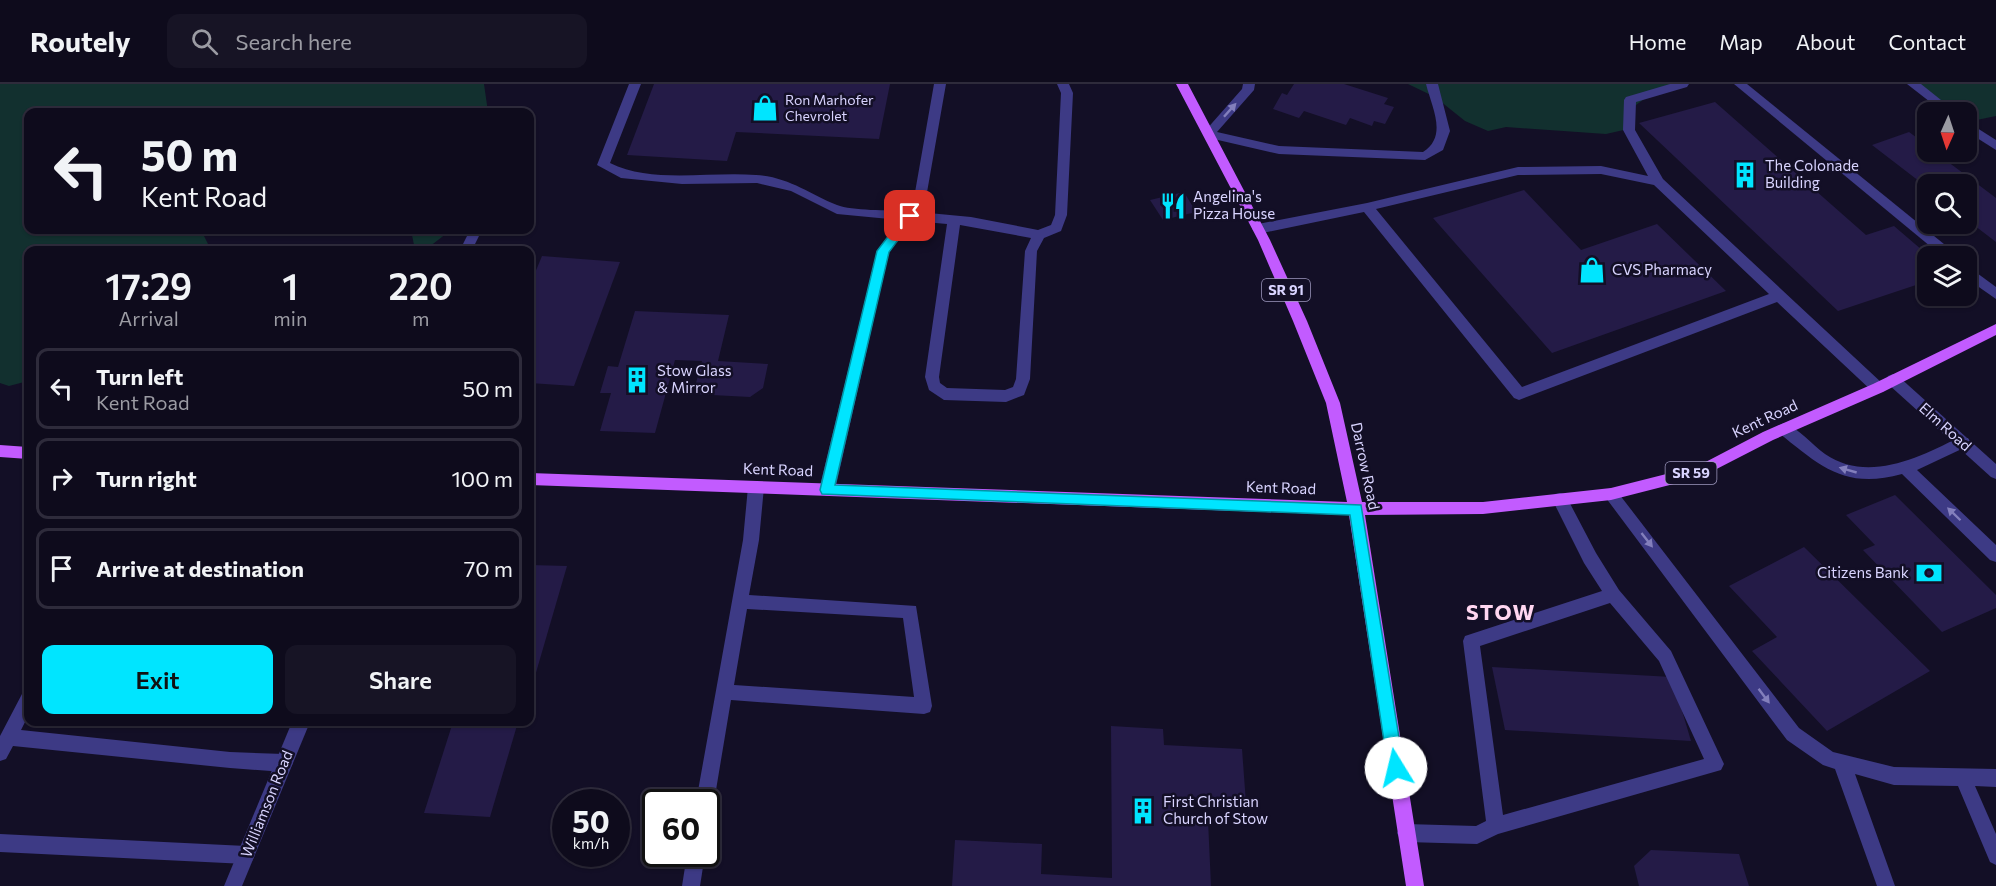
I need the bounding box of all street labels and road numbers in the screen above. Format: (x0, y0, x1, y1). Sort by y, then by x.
road number: SR 91 (1262, 279, 1310, 301)
street label: Kent Road (1729, 395, 1800, 441)
street label: Elm Road (1916, 398, 1975, 454)
street label: Darrow Road (1348, 420, 1384, 511)
street label: Kent Road (743, 459, 813, 479)
road number: SR 59 (1666, 462, 1716, 484)
street label: Kent Road (1246, 477, 1316, 497)
street label: Williamson Road (236, 747, 296, 860)

